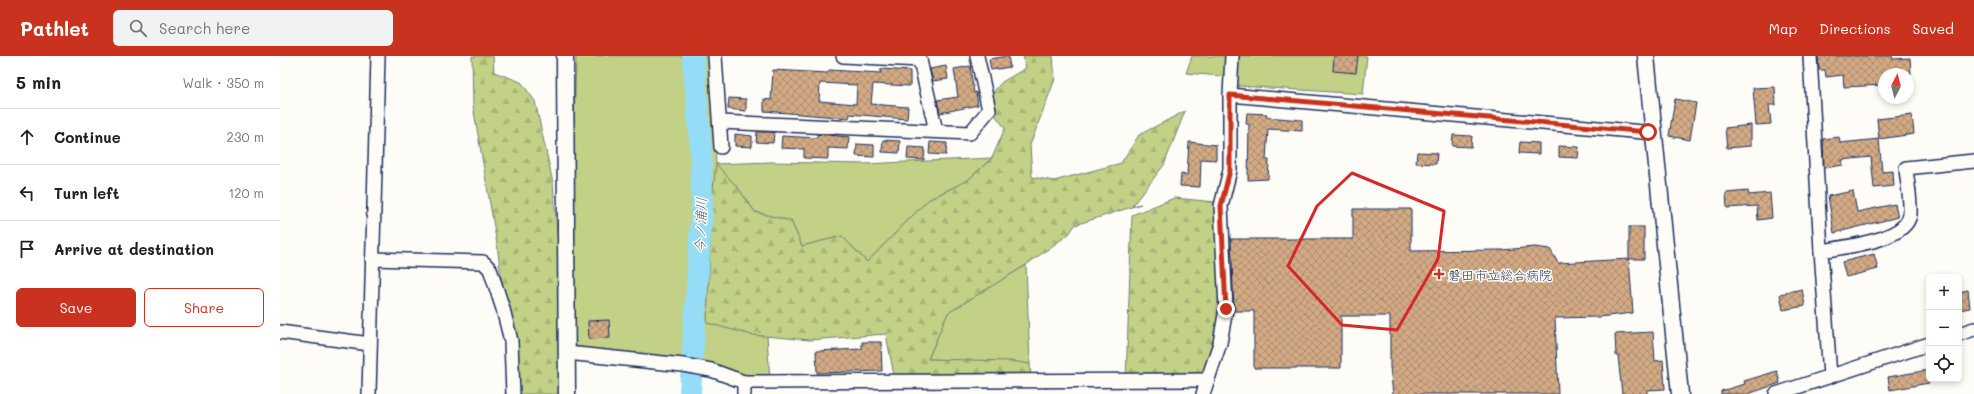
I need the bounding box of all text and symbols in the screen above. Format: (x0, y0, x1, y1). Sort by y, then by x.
search box (113, 10, 393, 46)
text: Pathlet (20, 16, 89, 41)
icon: search (127, 17, 149, 39)
text: Search here (159, 18, 250, 38)
text: Map (1769, 19, 1797, 38)
text: Directions (1819, 19, 1890, 38)
text: Saved (1912, 19, 1954, 38)
north arrow (1878, 68, 1914, 104)
text: 5 min (16, 71, 61, 93)
text: Walk · 350 m (183, 74, 264, 91)
route start (1639, 123, 1657, 141)
icon: ahead (16, 126, 38, 148)
text: Continue (54, 127, 121, 147)
text: 230 m (227, 128, 264, 145)
icon: left (16, 182, 38, 204)
text: Turn left (54, 183, 119, 203)
text: 120 m (228, 184, 264, 201)
water label: 今ノ浦川 (690, 197, 710, 253)
icon: arrive (16, 238, 38, 260)
text: Arrive at destination (54, 239, 214, 259)
place label: 磐田市立総合病院 (1448, 266, 1552, 283)
marker: 磐田市立総合病院 (1433, 268, 1445, 280)
map controls (1926, 274, 1962, 382)
button: + (1926, 274, 1962, 310)
button: Save (16, 288, 136, 327)
button: Share (144, 288, 264, 327)
route end (1217, 300, 1235, 318)
button: − (1926, 310, 1962, 346)
button: locate (1926, 346, 1962, 382)

